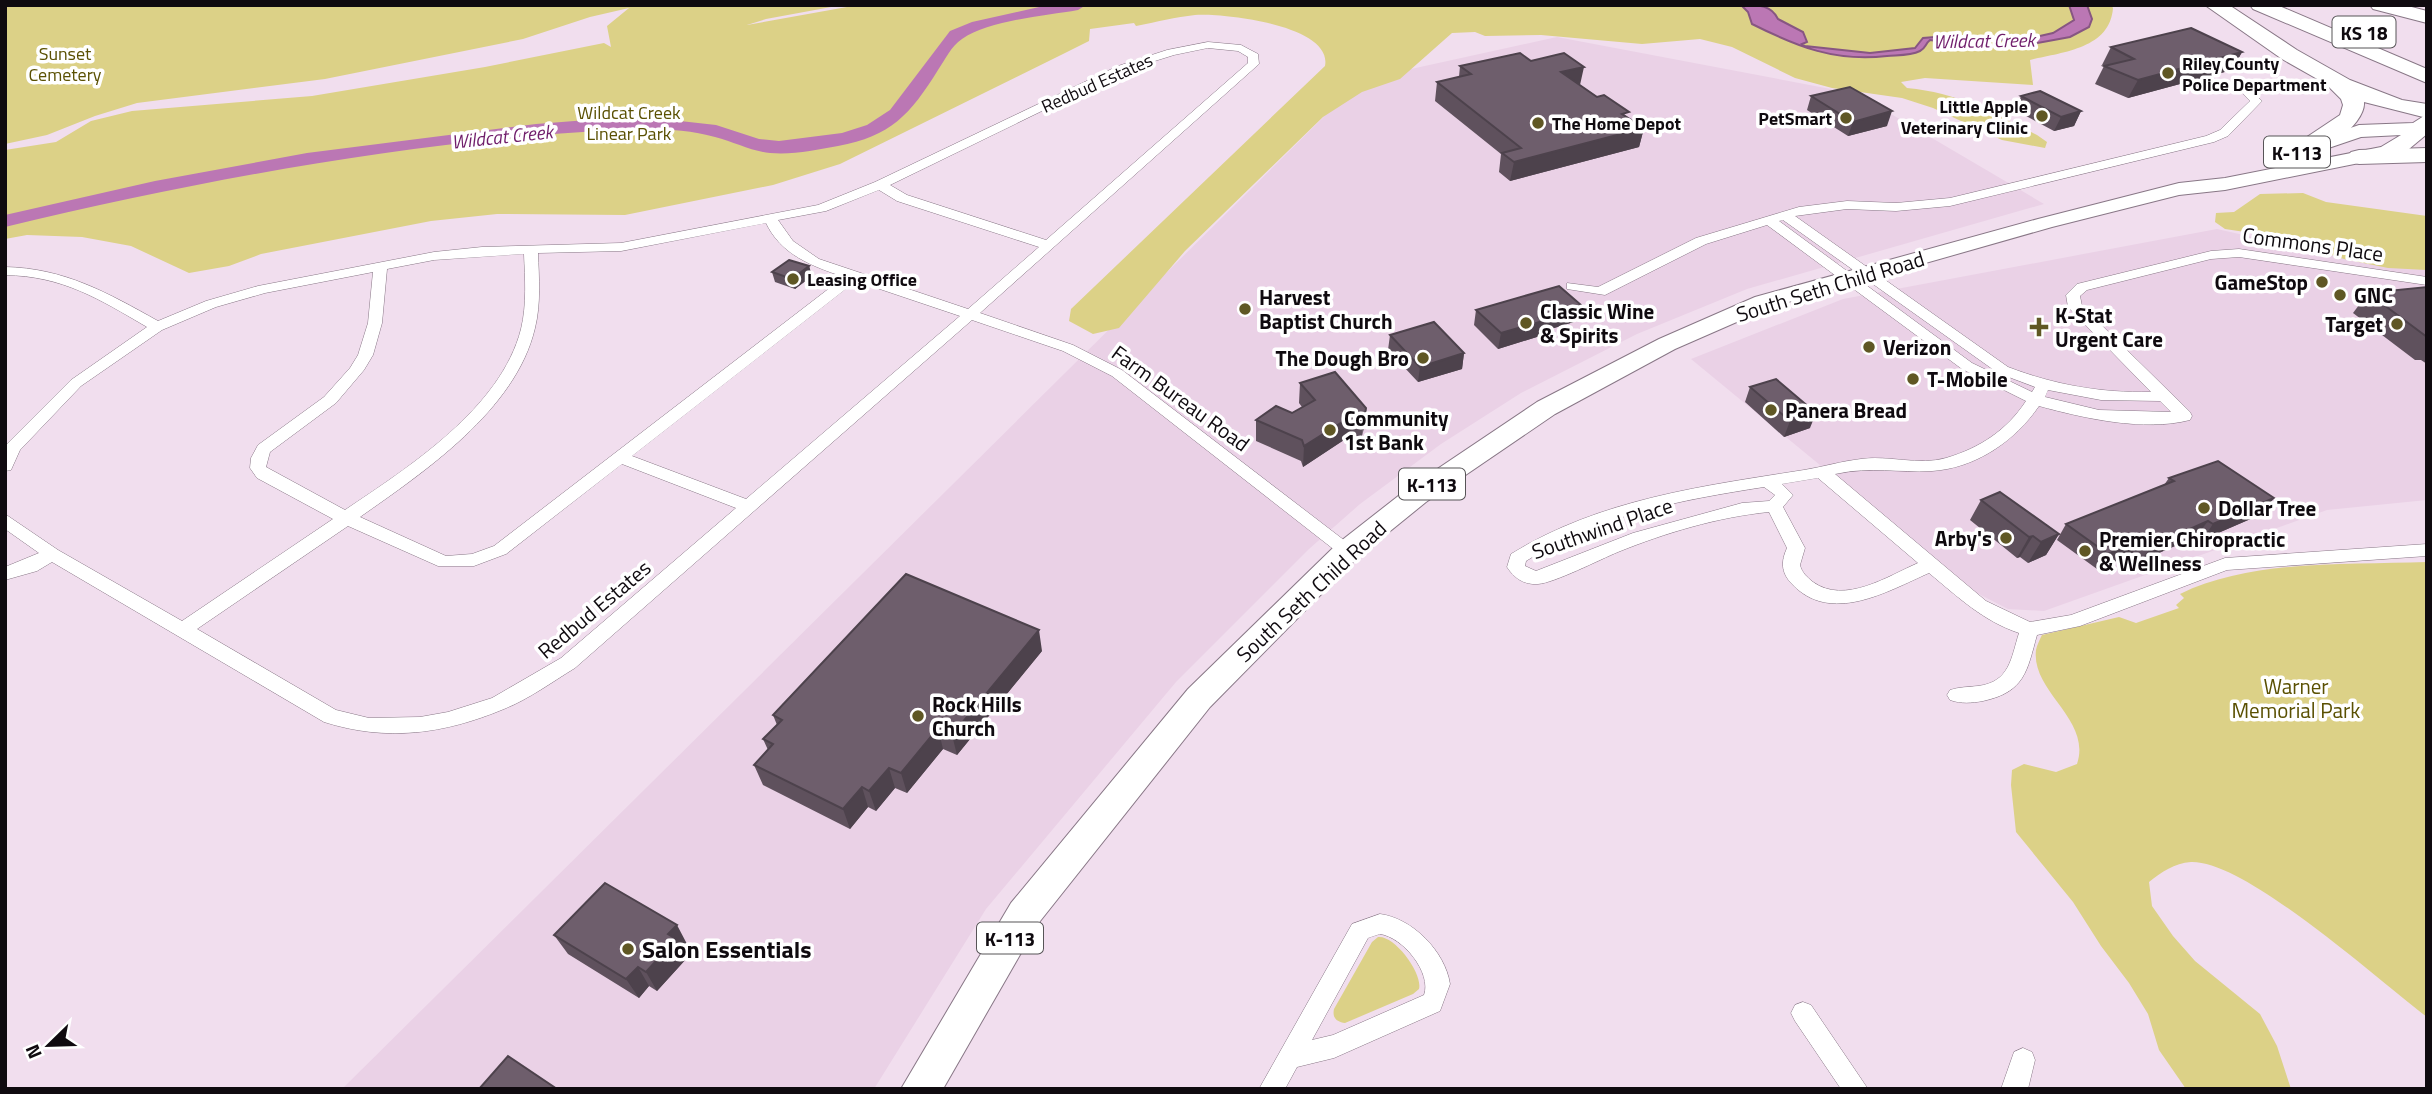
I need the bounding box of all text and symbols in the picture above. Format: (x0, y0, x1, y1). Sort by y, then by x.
road number: KS 18 (2332, 16, 2396, 48)
water label: Wildcat Creek (1933, 25, 2038, 55)
park label: Sunset Cemetery (28, 40, 102, 88)
street label: Redbud Estates (1037, 46, 1157, 120)
place label: Riley County Police Department (2182, 50, 2327, 98)
marker: Riley County Police Department (2160, 65, 2176, 81)
place label: Little Apple Veterinary Clinic (1901, 93, 2028, 141)
park label: Wildcat Creek Linear Park (577, 99, 681, 147)
place label: PetSmart (1758, 105, 1832, 132)
marker: Little Apple Veterinary Clinic (2034, 108, 2050, 124)
place label: The Home Depot (1552, 110, 1681, 137)
marker: PetSmart (1838, 110, 1854, 126)
marker: The Home Depot (1530, 115, 1546, 131)
water label: Wildcat Creek (450, 116, 557, 156)
road number: K-113 (2264, 136, 2330, 168)
street label: Commons Place (2241, 218, 2385, 270)
street label: South Seth Child Road (1732, 242, 1928, 330)
place label: Leasing Office (807, 266, 917, 293)
place label: GameStop (2215, 266, 2308, 298)
marker: Leasing Office (785, 271, 801, 287)
marker: GameStop (2314, 274, 2330, 290)
place label: GNC (2354, 279, 2393, 311)
place label: Harvest Baptist Church (1259, 281, 1393, 337)
marker: GNC (2332, 287, 2348, 303)
place label: Classic Wine & Spirits (1540, 295, 1654, 351)
place label: K-Stat Urgent Care (2055, 299, 2163, 355)
marker: Harvest Baptist Church (1237, 301, 1253, 317)
place label: Target (2325, 308, 2383, 340)
marker: Classic Wine & Spirits (1518, 315, 1534, 331)
marker: Target (2389, 316, 2405, 332)
marker: K-Stat Urgent Care (2029, 317, 2049, 337)
place label: Verizon (1883, 331, 1951, 363)
street label: Farm Bureau Road (1105, 337, 1257, 459)
marker: Verizon (1861, 339, 1877, 355)
place label: The Dough Bro (1276, 342, 1409, 374)
marker: The Dough Bro (1415, 350, 1431, 366)
place label: T-Mobile (1927, 363, 2008, 395)
marker: T-Mobile (1905, 371, 1921, 387)
place label: Panera Bread (1785, 394, 1907, 426)
place label: Community 1st Bank (1344, 402, 1449, 458)
marker: Panera Bread (1763, 402, 1779, 418)
marker: Community 1st Bank (1322, 422, 1338, 438)
road number: K-113 (1399, 468, 1465, 499)
street label: Southwind Place (1527, 489, 1677, 567)
place label: Dollar Tree (2218, 492, 2316, 524)
marker: Dollar Tree (2196, 500, 2212, 516)
street label: South Seth Child Road (1229, 513, 1393, 669)
place label: Arby's (1935, 522, 1992, 554)
place label: Premier Chiropractic & Wellness (2099, 523, 2285, 579)
marker: Arby's (1998, 530, 2014, 546)
marker: Premier Chiropractic & Wellness (2077, 543, 2093, 559)
street label: Redbud Estates (530, 552, 658, 666)
park label: Warner Memorial Park (2232, 670, 2360, 726)
place label: Rock Hills Church (932, 688, 1022, 744)
marker: Rock Hills Church (910, 708, 926, 724)
road number: K-113 (977, 922, 1043, 954)
place label: Salon Essentials (642, 931, 812, 967)
marker: Salon Essentials (620, 941, 636, 957)
north arrow (14, 1010, 84, 1080)
text: N (17, 1040, 49, 1064)

